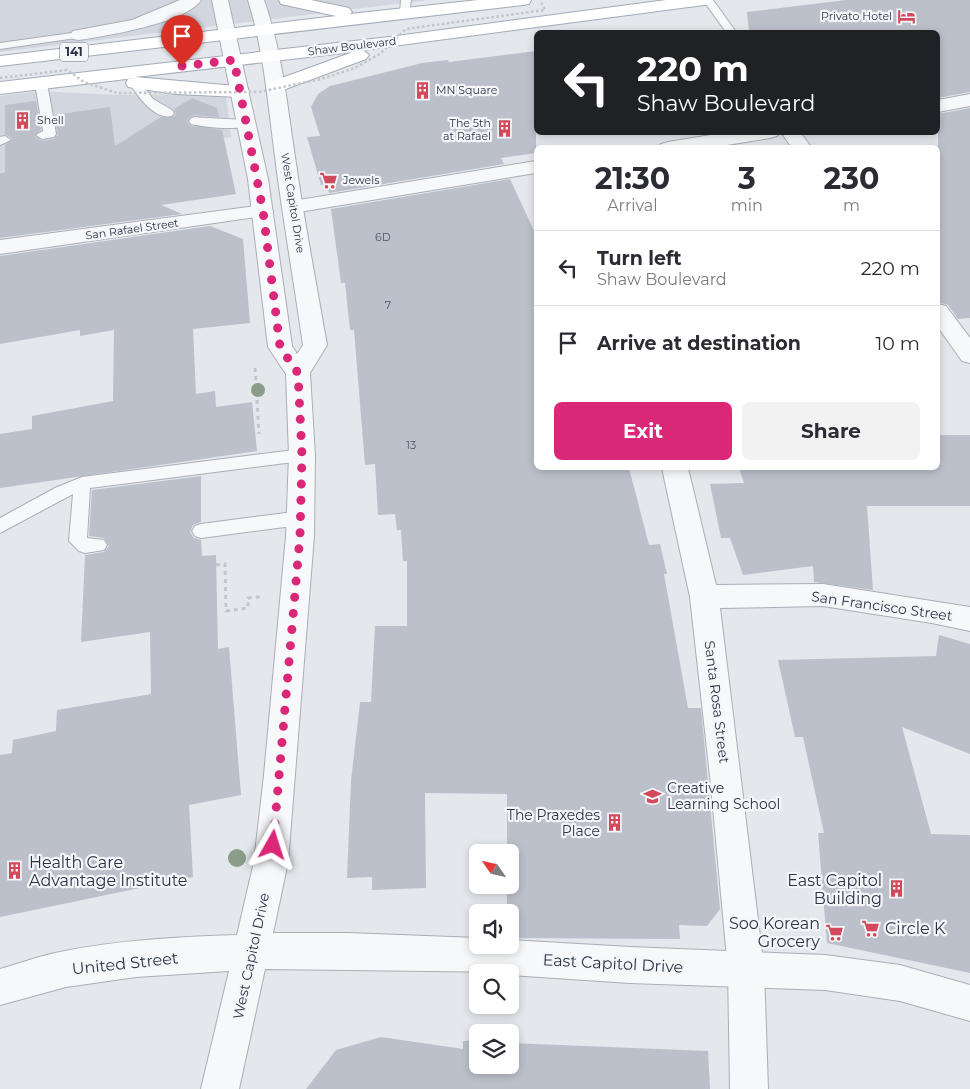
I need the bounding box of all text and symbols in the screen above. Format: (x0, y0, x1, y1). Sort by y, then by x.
hotel icon: Privato Hotel (896, 6, 916, 26)
place label: Privato Hotel (821, 9, 892, 23)
pin (161, 15, 203, 66)
icon: arrive (168, 22, 196, 50)
street label: Shaw Boulevard (307, 34, 397, 58)
road number: 141 (60, 42, 88, 62)
text: 220 m (637, 47, 749, 90)
icon: left (554, 50, 619, 115)
building icon: MN Square (412, 80, 432, 100)
place label: MN Square (436, 83, 498, 97)
text: Shaw Boulevard (637, 90, 815, 117)
building icon: Shell (13, 110, 33, 130)
place label: Shell (37, 113, 64, 127)
place label: The 5th at Rafael (443, 116, 491, 143)
building icon: The 5th at Rafael (495, 119, 515, 139)
street label: West Capitol Drive (278, 152, 308, 254)
text: 21:30 (595, 160, 670, 197)
text: 3 (738, 160, 756, 197)
text: 230 (823, 160, 879, 197)
supermarket icon: Jewels (319, 170, 339, 190)
place label: Jewels (342, 173, 380, 187)
text: Arrival (607, 196, 658, 215)
text: min (731, 196, 763, 215)
text: m (843, 196, 860, 215)
street label: San Rafael Street (85, 215, 180, 242)
house number: 6D (375, 230, 391, 244)
text: Turn left (597, 247, 682, 270)
icon: left (554, 254, 582, 282)
text: 220 m (861, 257, 920, 280)
text: Shaw Boulevard (597, 270, 727, 289)
house number: 7 (385, 298, 391, 312)
icon: arrive (554, 329, 582, 357)
text: Arrive at destination (597, 332, 801, 355)
text: 10 m (875, 332, 920, 355)
button: Exit (554, 402, 732, 460)
button: Share (742, 402, 920, 460)
house number: 13 (406, 438, 416, 452)
street label: San Francisco Street (810, 587, 954, 625)
street label: Santa Rosa Street (701, 640, 734, 765)
place label: Creative Learning School (667, 779, 780, 813)
school or university icon: Creative Learning School (643, 786, 663, 806)
place label: The Praxedes Place (507, 806, 600, 840)
building icon: The Praxedes Place (604, 813, 624, 833)
position arrow (246, 818, 298, 870)
north arrow (469, 844, 519, 894)
map controls (469, 844, 519, 1074)
place label: Health Care Advantage Institute (29, 853, 188, 890)
building icon: Health Care Advantage Institute (5, 861, 25, 881)
place label: East Capitol Building (787, 871, 882, 908)
building icon: East Capitol Building (886, 879, 906, 899)
street label: West Capitol Drive (229, 891, 273, 1021)
button: sound (469, 904, 519, 954)
place label: Soo Korean Grocery (729, 914, 820, 951)
supermarket icon: Circle K (861, 918, 881, 938)
place label: Circle K (885, 919, 946, 938)
supermarket icon: Soo Korean Grocery (824, 922, 844, 942)
street label: United Street (71, 948, 180, 979)
street label: East Capitol Drive (542, 950, 684, 977)
button: search (469, 964, 519, 1014)
button: layers (469, 1024, 519, 1074)

